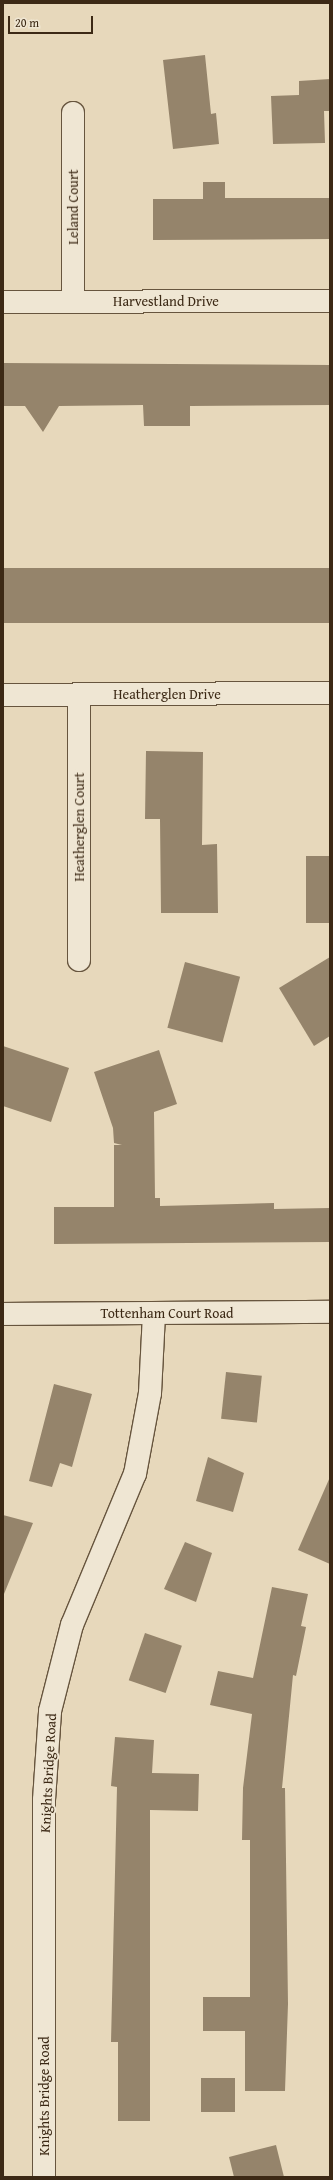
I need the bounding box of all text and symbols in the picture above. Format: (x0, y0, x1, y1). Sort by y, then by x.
scale bar (10, 8, 95, 34)
text: 20 m (15, 14, 39, 31)
street label: Leland Court (65, 169, 81, 245)
street label: Harvestland Drive (113, 293, 219, 309)
street label: Heatherglen Drive (113, 686, 221, 702)
street label: Heatherglen Court (71, 772, 87, 882)
street label: Tottenham Court Road (100, 1305, 234, 1321)
street label: Knights Bridge Road (36, 1713, 60, 1833)
street label: Knights Bridge Road (36, 2036, 52, 2156)

